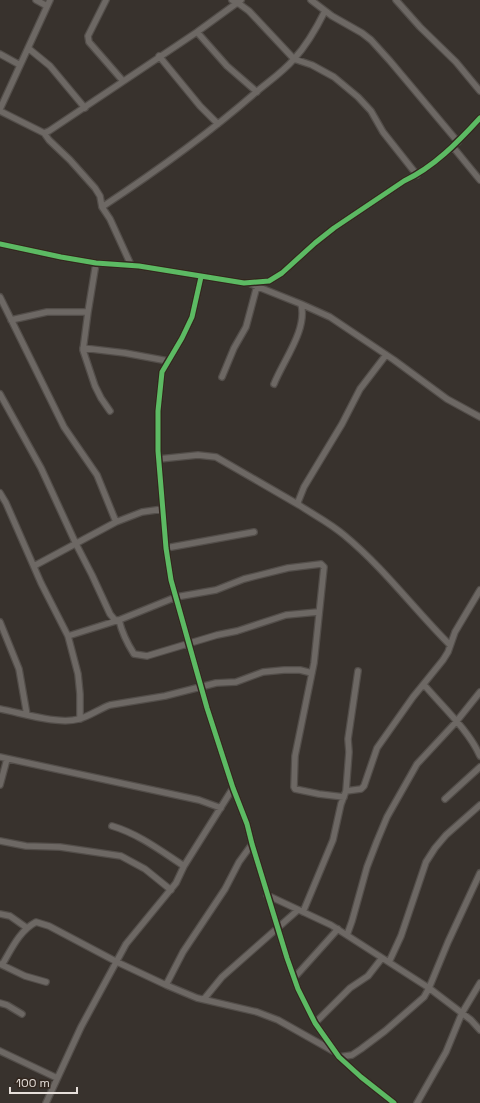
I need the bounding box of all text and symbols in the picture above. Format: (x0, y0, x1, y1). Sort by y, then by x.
scale bar (10, 1069, 77, 1095)
text: 100 m (16, 1075, 50, 1091)

